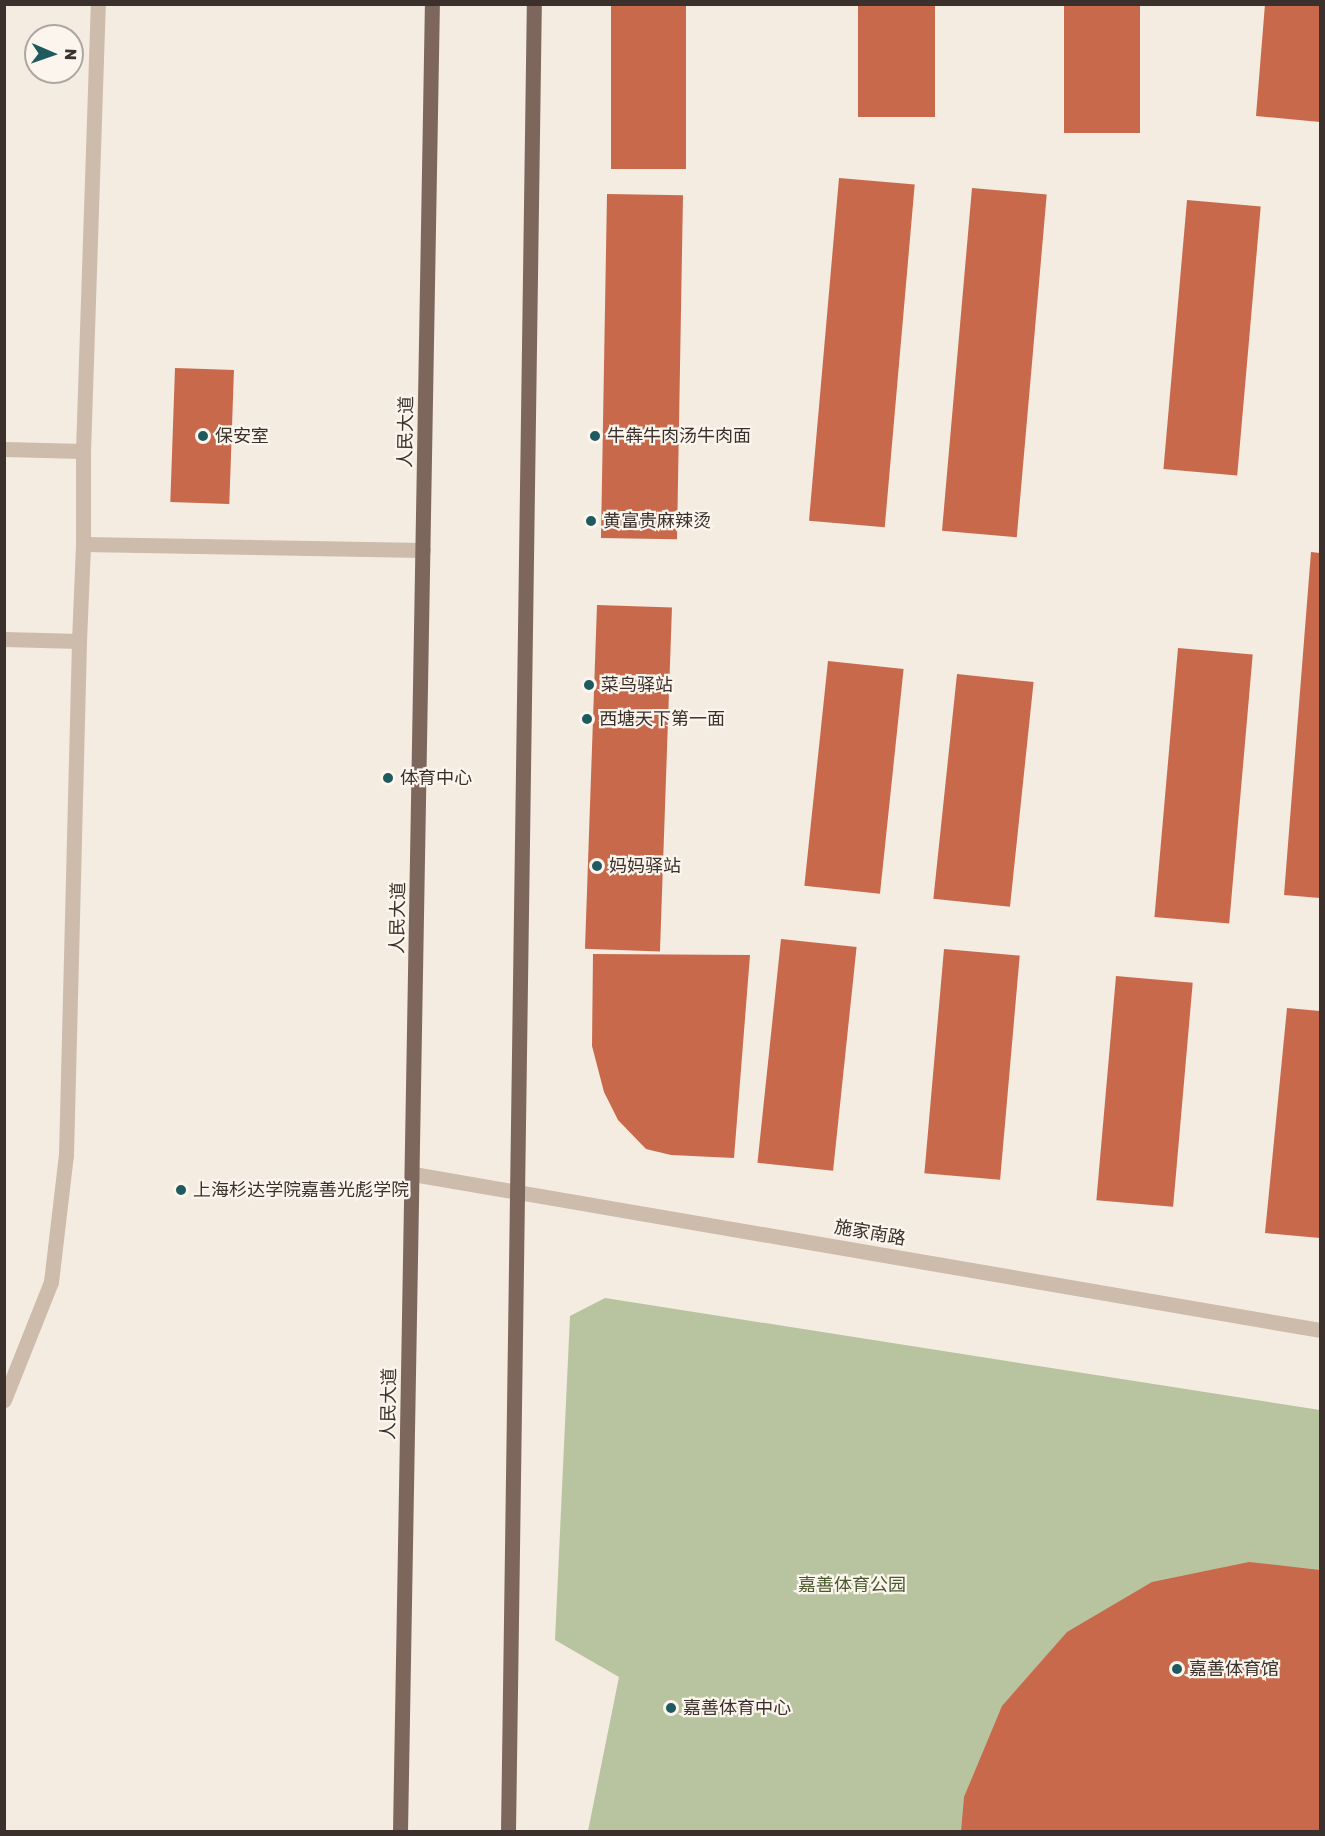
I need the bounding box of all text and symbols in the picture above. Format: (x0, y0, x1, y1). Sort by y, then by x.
north arrow (24, 24, 84, 84)
text: N (61, 48, 80, 61)
street label: 人民大道 (395, 396, 417, 468)
place label: 保安室 (215, 425, 269, 447)
place label: 牛犇牛肉汤牛肉面 (607, 425, 751, 447)
marker: 保安室 (196, 429, 210, 443)
marker: 牛犇牛肉汤牛肉面 (588, 429, 602, 443)
place label: 黄富贵麻辣烫 (603, 510, 711, 532)
marker: 黄富贵麻辣烫 (584, 514, 598, 528)
place label: 菜鸟驿站 (601, 674, 673, 696)
marker: 菜鸟驿站 (582, 678, 596, 692)
place label: 西塘天下第一面 (599, 708, 725, 730)
marker: 西塘天下第一面 (580, 712, 594, 726)
place label: 体育中心 (400, 767, 472, 789)
marker: 体育中心 (381, 771, 395, 785)
place label: 妈妈驿站 (609, 855, 681, 877)
marker: 妈妈驿站 (590, 859, 604, 873)
street label: 人民大道 (387, 882, 409, 954)
place label: 上海杉达学院嘉善光彪学院 (193, 1179, 409, 1201)
marker: 上海杉达学院嘉善光彪学院 (174, 1183, 188, 1197)
street label: 施家南路 (833, 1216, 907, 1250)
street label: 人民大道 (378, 1368, 400, 1440)
park label: 嘉善体育公园 (798, 1574, 906, 1596)
place label: 嘉善体育馆 (1189, 1658, 1279, 1680)
marker: 嘉善体育馆 (1170, 1662, 1184, 1676)
place label: 嘉善体育中心 (683, 1697, 791, 1719)
marker: 嘉善体育中心 (664, 1701, 678, 1715)

